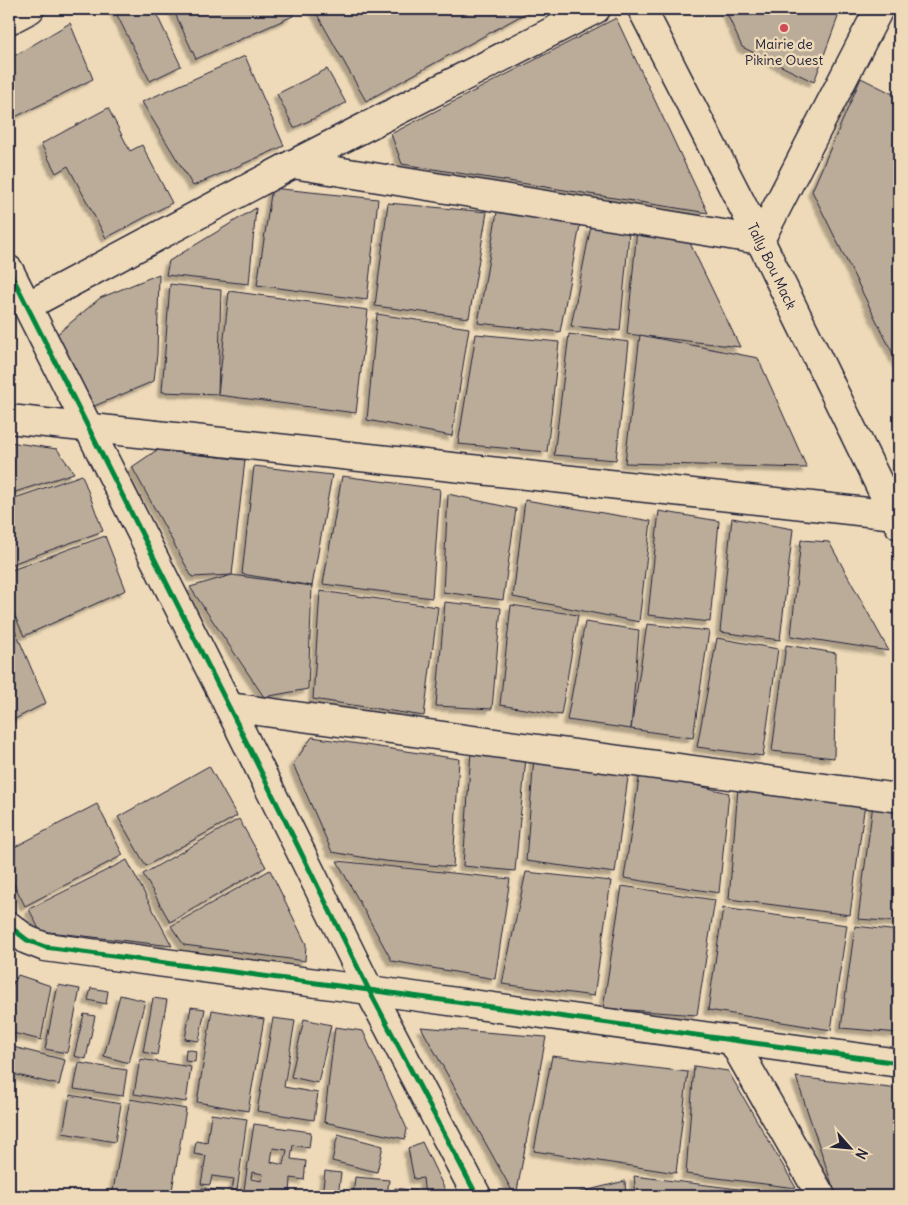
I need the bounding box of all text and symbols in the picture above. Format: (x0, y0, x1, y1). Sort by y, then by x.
marker: Mairie de Pikine Ouest (778, 22, 790, 34)
place label: Mairie de Pikine Ouest (745, 35, 823, 69)
street label: Tally Bou Mack (743, 220, 801, 312)
north arrow (826, 1122, 876, 1172)
text: N (851, 1146, 872, 1162)

